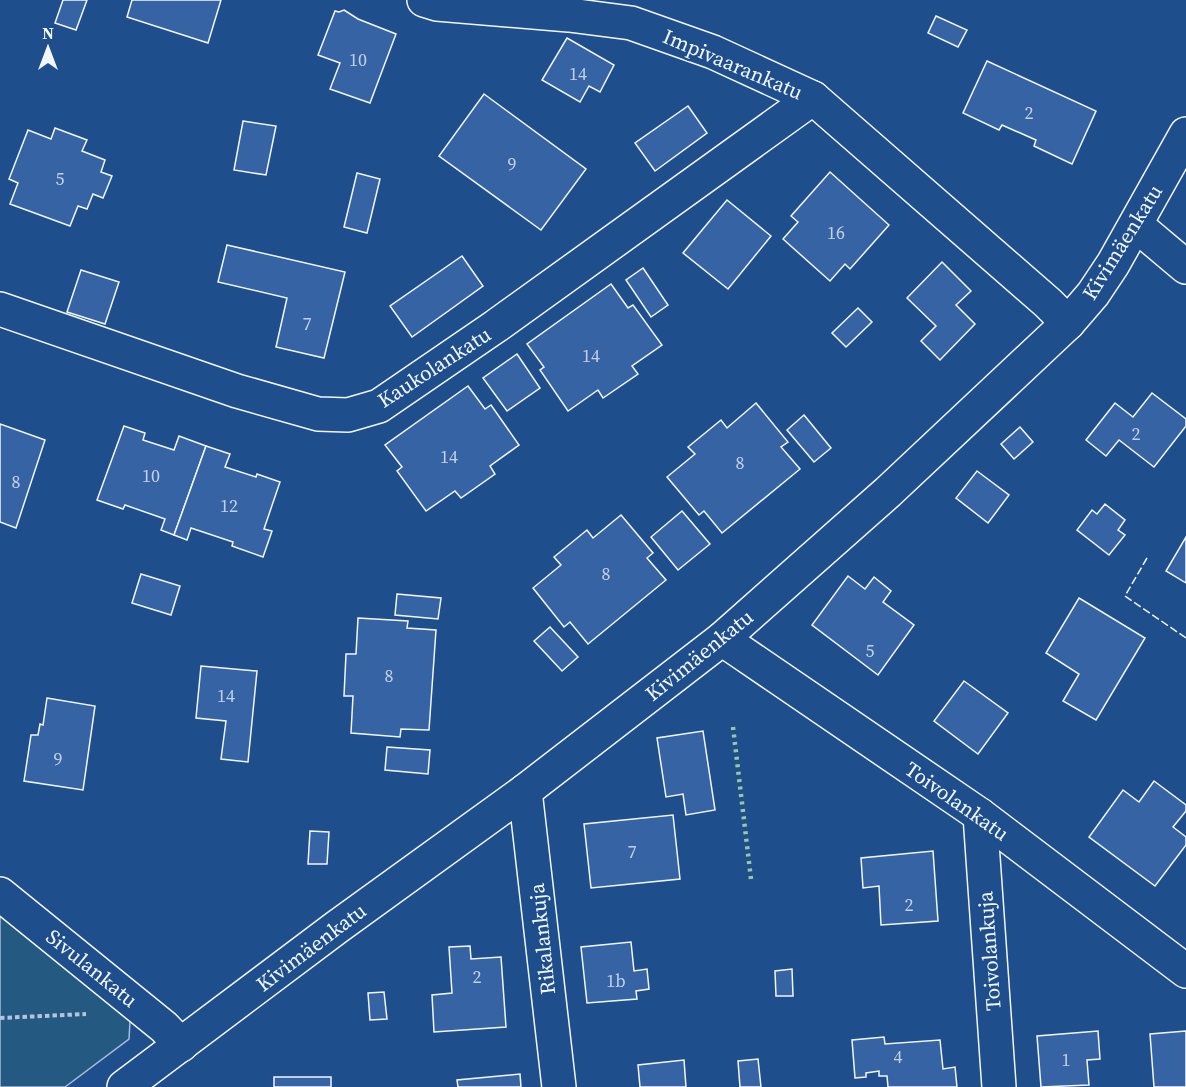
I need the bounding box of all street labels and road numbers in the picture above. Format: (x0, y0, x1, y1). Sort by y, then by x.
street label: Impivaarankatu (659, 21, 807, 107)
street label: Kivimäenkatu (1075, 179, 1169, 305)
street label: Kaukolankatu (372, 320, 496, 414)
street label: Kivimäenkatu (639, 602, 759, 708)
street label: Toivolankatu (899, 754, 1015, 848)
street label: Rikalankuja (522, 882, 562, 996)
street label: Toivolankuja (970, 890, 1008, 1012)
street label: Kivimäenkatu (250, 896, 372, 998)
street label: Sivulankatu (40, 922, 144, 1014)

